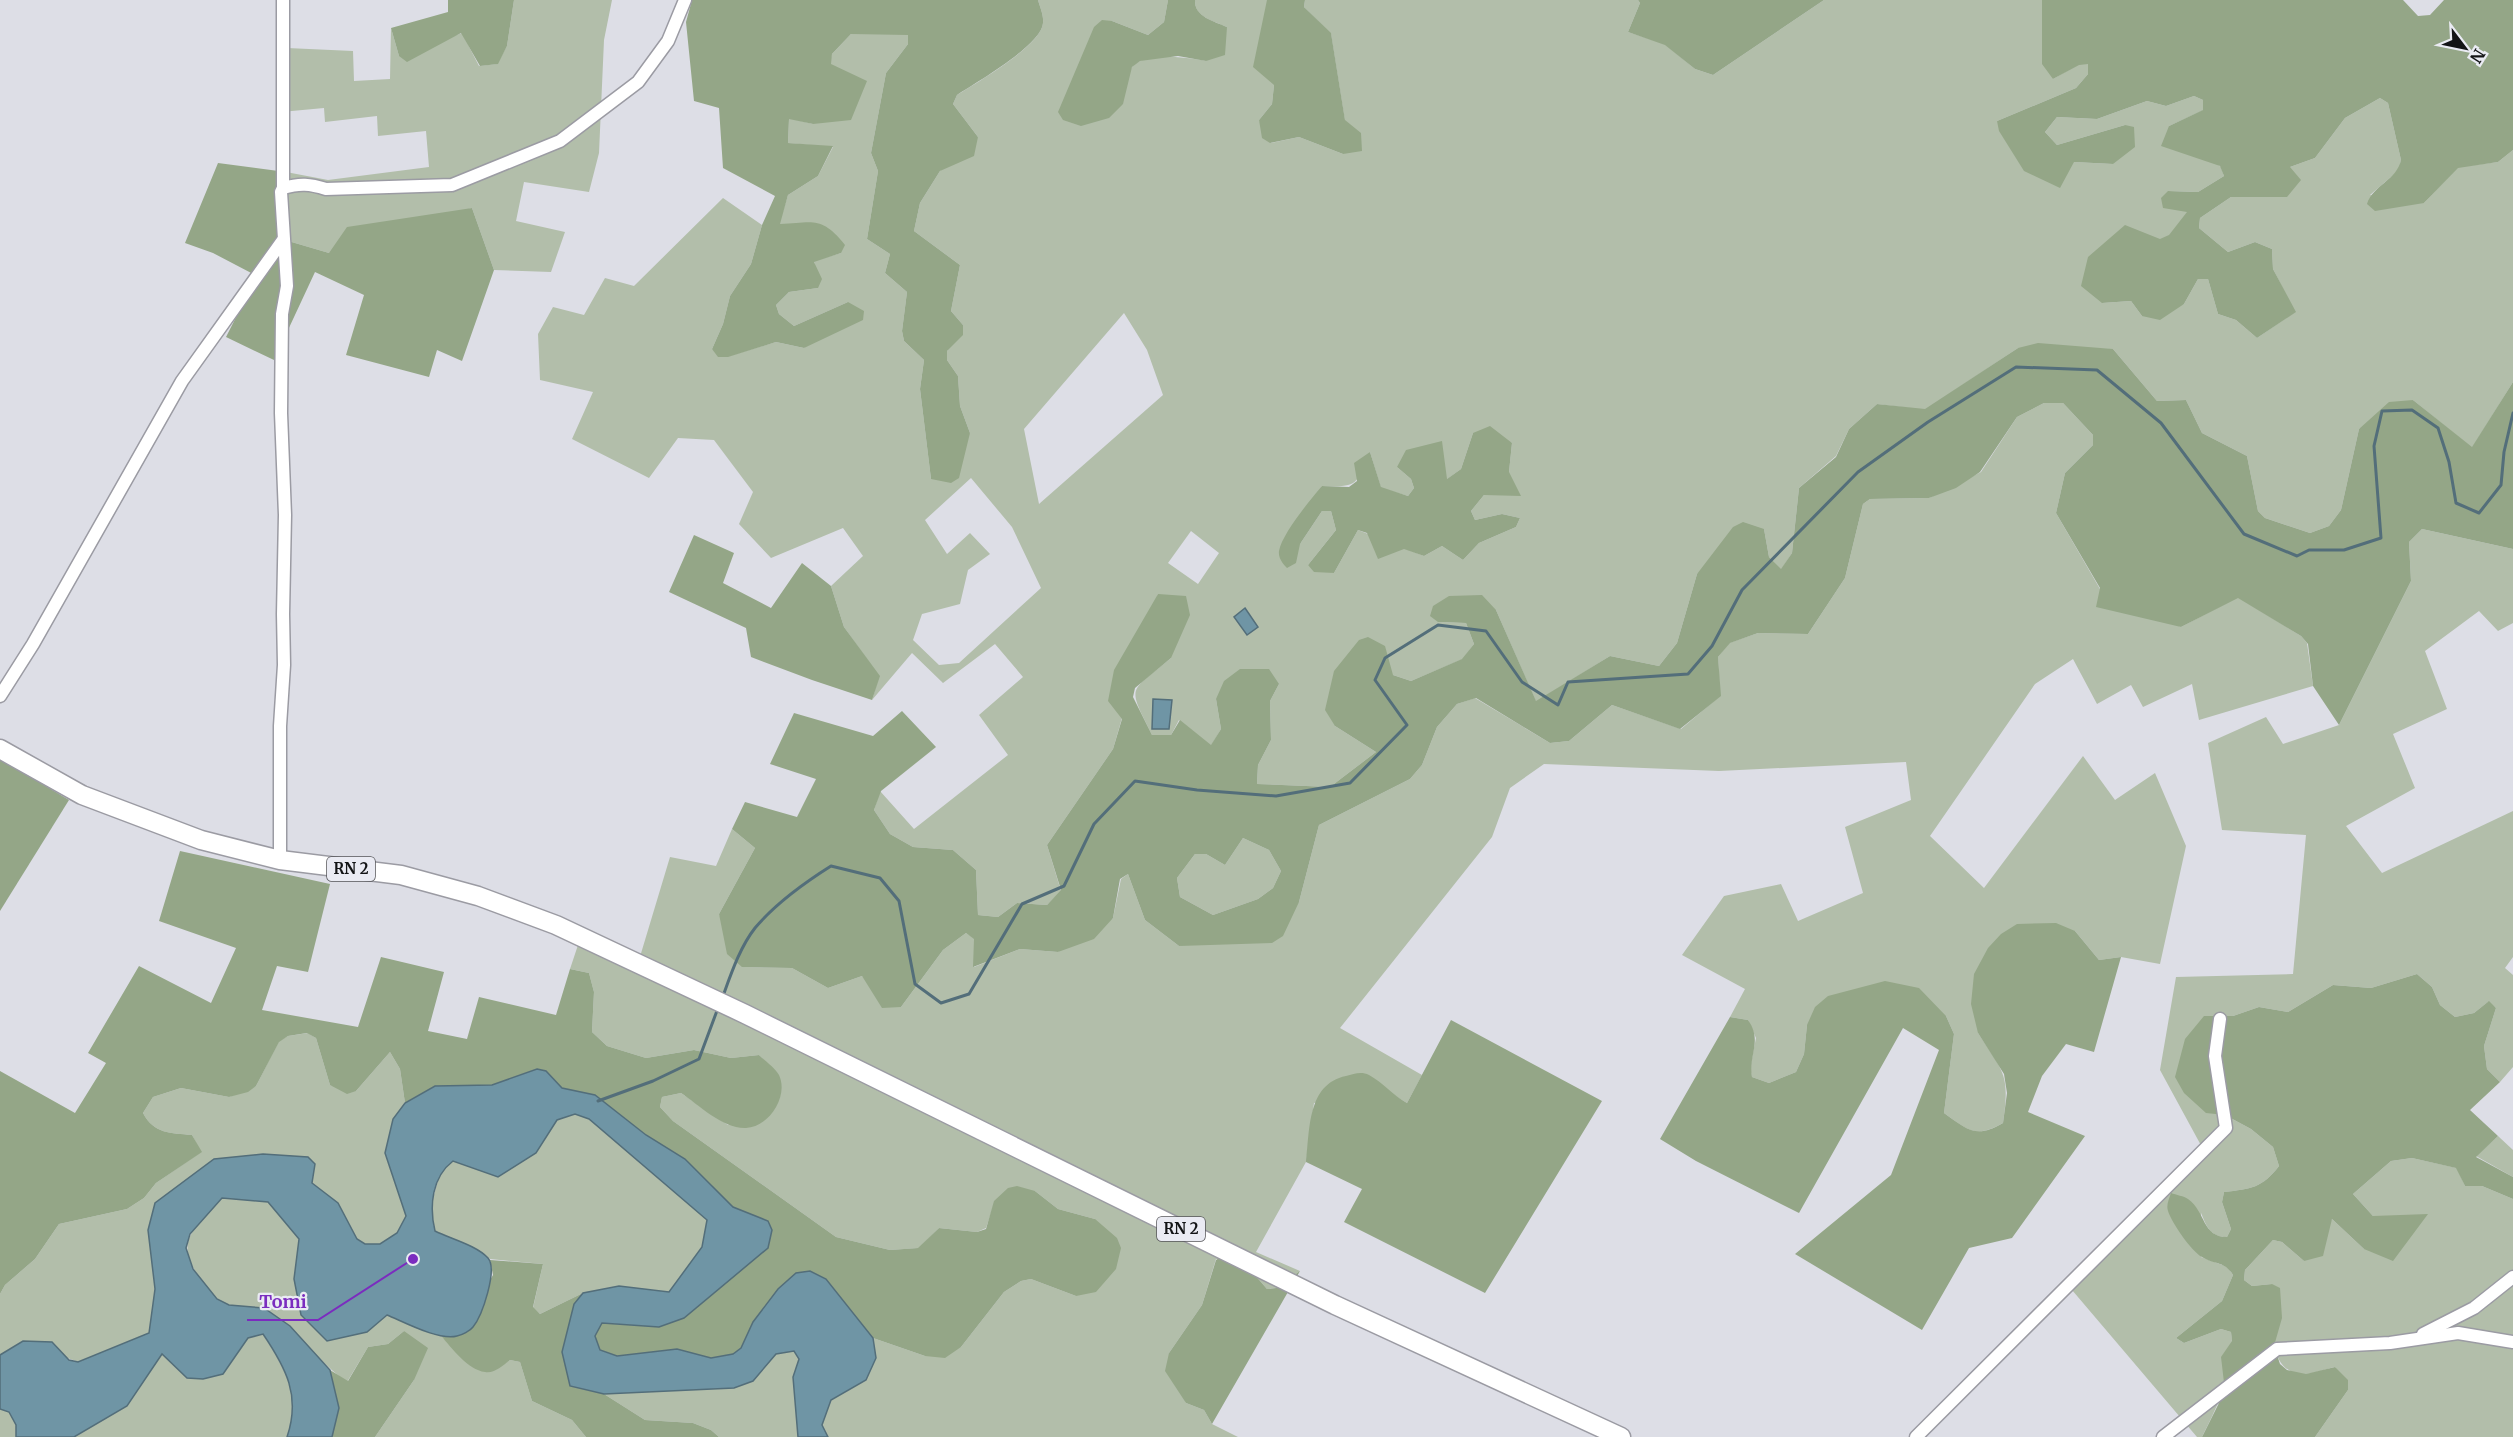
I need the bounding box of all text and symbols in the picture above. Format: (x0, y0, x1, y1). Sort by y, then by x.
north arrow (2435, 18, 2495, 78)
text: N (2466, 45, 2490, 67)
road number: RN 2 (327, 857, 375, 881)
road number: RN 2 (1157, 1217, 1205, 1241)
callout: Tomi (247, 1284, 318, 1320)
text: Tomi (259, 1290, 307, 1313)

